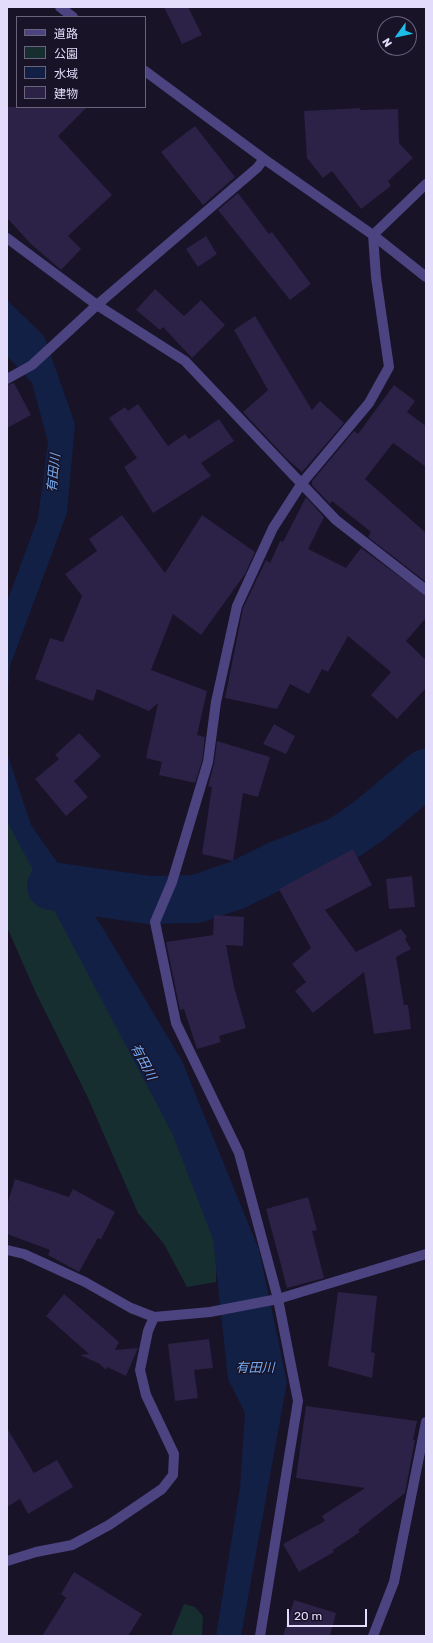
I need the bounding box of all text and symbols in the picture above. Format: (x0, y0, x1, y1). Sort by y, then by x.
legend (16, 16, 146, 108)
north arrow (377, 16, 417, 56)
text: 道路 (54, 27, 78, 41)
text: N (380, 35, 395, 49)
text: 公園 (54, 47, 78, 61)
text: 水域 (54, 67, 78, 81)
text: 建物 (54, 87, 78, 101)
water label: 有田川 (44, 453, 64, 493)
water label: 有田川 (127, 1041, 159, 1083)
water label: 有田川 (236, 1360, 274, 1376)
scale bar (289, 1601, 369, 1627)
text: 20 m (294, 1609, 322, 1623)

